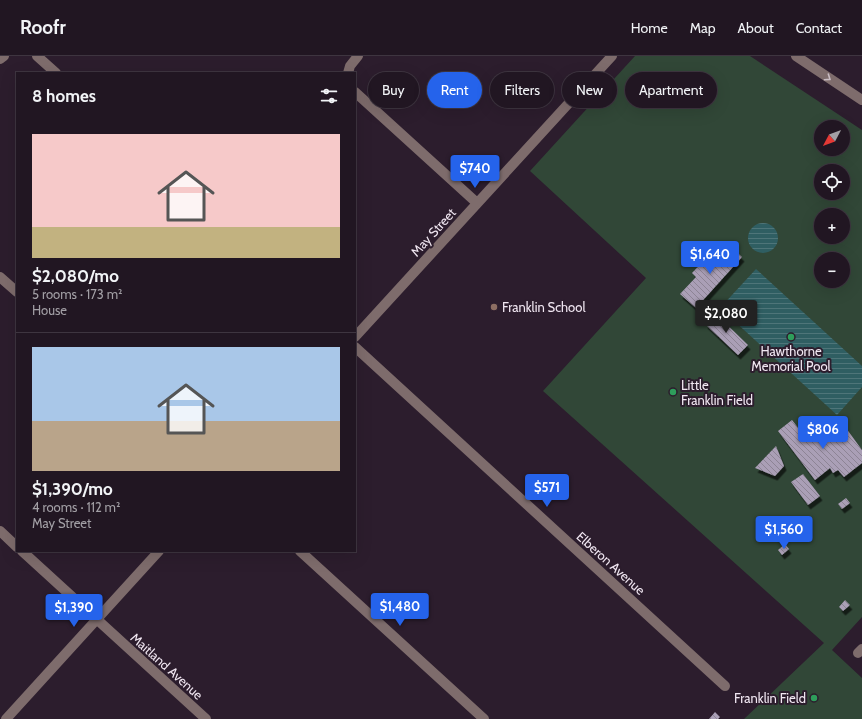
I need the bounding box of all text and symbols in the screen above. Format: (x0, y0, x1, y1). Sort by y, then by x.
text: Roofr (20, 16, 66, 39)
text: Home (631, 19, 668, 37)
text: Map (690, 19, 715, 37)
text: About (737, 19, 774, 37)
text: Contact (796, 19, 842, 37)
chip: Buy (368, 72, 419, 108)
chip: Rent (427, 72, 482, 108)
chip: Filters (490, 72, 554, 108)
chip: New (562, 72, 617, 108)
chip: Apartment (625, 72, 717, 108)
one-way arrow (824, 73, 831, 81)
icon: filters (318, 85, 340, 107)
text: 8 homes (32, 86, 96, 106)
north arrow (814, 120, 850, 156)
map controls (814, 120, 850, 288)
pin: $740 (451, 155, 499, 189)
icon: home (150, 160, 222, 232)
text: $740 (460, 160, 491, 176)
button: locate (814, 164, 850, 200)
street label: May Street (407, 204, 459, 259)
button: + (814, 208, 850, 244)
pin: $1,640 (677, 241, 743, 275)
text: $1,640 (690, 246, 730, 262)
button: − (814, 252, 850, 288)
text: $2,080/mo (32, 266, 119, 286)
text: 5 rooms · 173 m² (32, 286, 122, 302)
place label: Franklin School (502, 299, 586, 315)
pin: $2,080 (693, 300, 759, 334)
text: House (32, 302, 67, 318)
marker: Franklin School (489, 302, 499, 312)
text: $2,080 (704, 305, 748, 321)
marker: Hawthorne Memorial Pool (786, 332, 796, 342)
place label: Hawthorne Memorial Pool (751, 343, 831, 374)
icon: home (150, 373, 222, 445)
place label: Little Franklin Field (681, 377, 753, 408)
marker: Little Franklin Field (668, 387, 678, 397)
pin: $806 (799, 416, 847, 450)
text: $806 (807, 421, 839, 437)
pin: $571 (523, 474, 571, 508)
text: $1,390/mo (32, 479, 113, 499)
text: $571 (534, 479, 560, 495)
text: 4 rooms · 112 m² (32, 499, 120, 515)
text: May Street (32, 515, 91, 531)
pin: $1,560 (751, 516, 817, 550)
text: $1,560 (765, 521, 803, 537)
street label: Elberon Avenue (573, 528, 649, 598)
pin: $1,480 (367, 593, 433, 627)
pin: $1,390 (41, 594, 107, 628)
text: $1,480 (380, 598, 420, 614)
text: $1,390 (55, 599, 93, 615)
street label: Maitland Avenue (128, 629, 207, 703)
place label: Franklin Field (734, 690, 806, 706)
marker: Franklin Field (809, 693, 819, 703)

